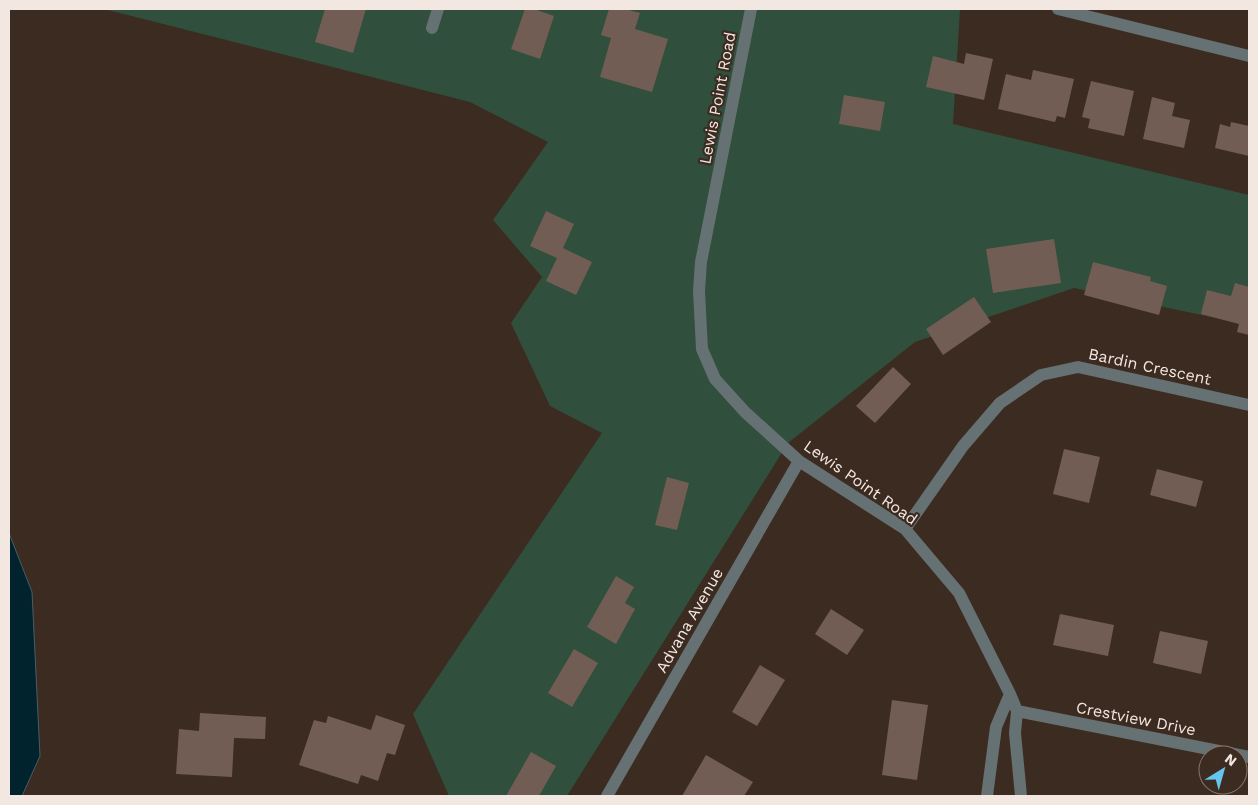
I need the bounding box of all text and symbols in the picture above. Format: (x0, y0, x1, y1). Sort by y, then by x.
street label: Lewis Point Road (695, 30, 740, 166)
street label: Bardin Crescent (1087, 344, 1213, 389)
street label: Lewis Point Road (800, 436, 921, 529)
street label: Advana Avenue (652, 565, 727, 676)
street label: Crestview Drive (1074, 698, 1197, 739)
north arrow (1198, 745, 1248, 795)
text: N (1222, 750, 1240, 769)

